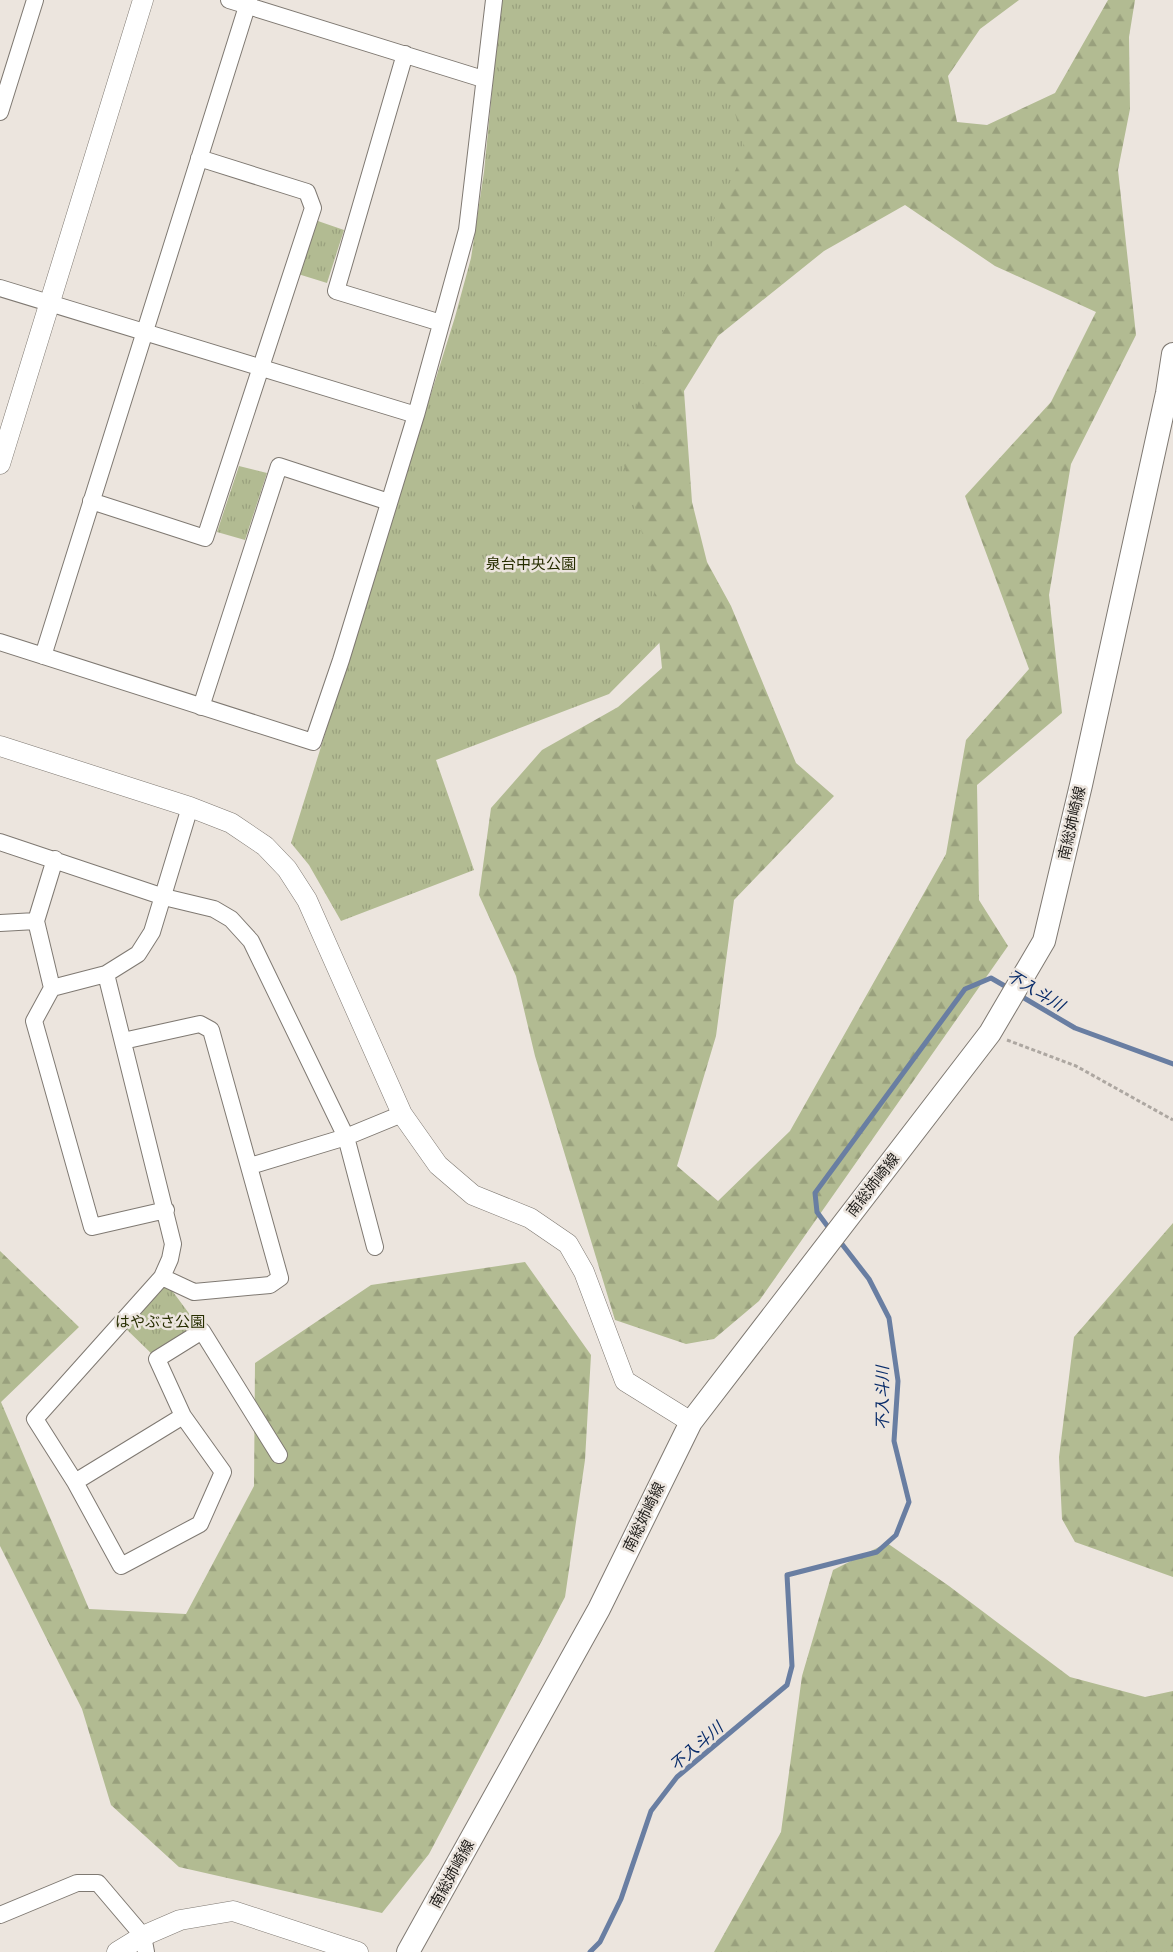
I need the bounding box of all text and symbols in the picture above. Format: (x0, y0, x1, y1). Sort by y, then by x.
park label: 泉台中央公園 (486, 554, 576, 574)
street label: 南総姉崎線 (1054, 784, 1090, 862)
water label: 不入斗川 (1002, 965, 1070, 1018)
street label: 南総姉崎線 (842, 1149, 904, 1221)
park label: はやぶさ公園 (115, 1312, 205, 1332)
water label: 不入斗川 (872, 1364, 894, 1430)
street label: 南総姉崎線 (619, 1479, 669, 1555)
water label: 不入斗川 (665, 1716, 730, 1776)
street label: 南総姉崎線 (425, 1836, 479, 1912)

